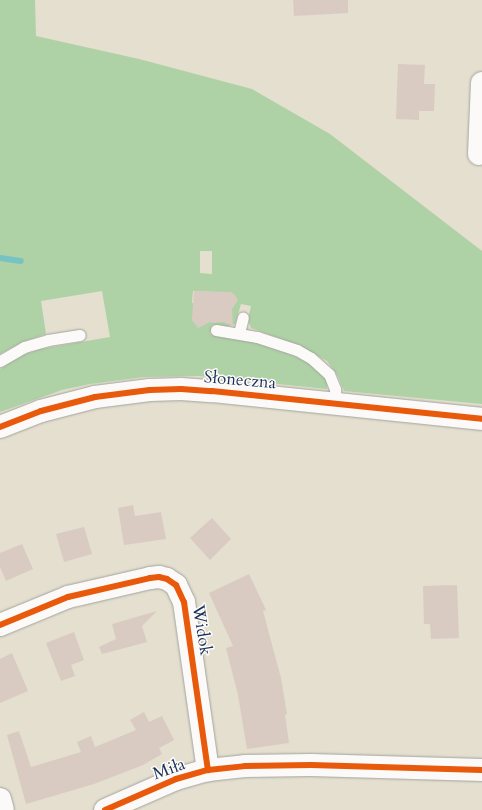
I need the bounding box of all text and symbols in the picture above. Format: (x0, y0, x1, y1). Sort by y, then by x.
street label: Słoneczna (203, 367, 277, 393)
street label: Widok (188, 603, 216, 657)
street label: Miła (150, 754, 188, 784)

